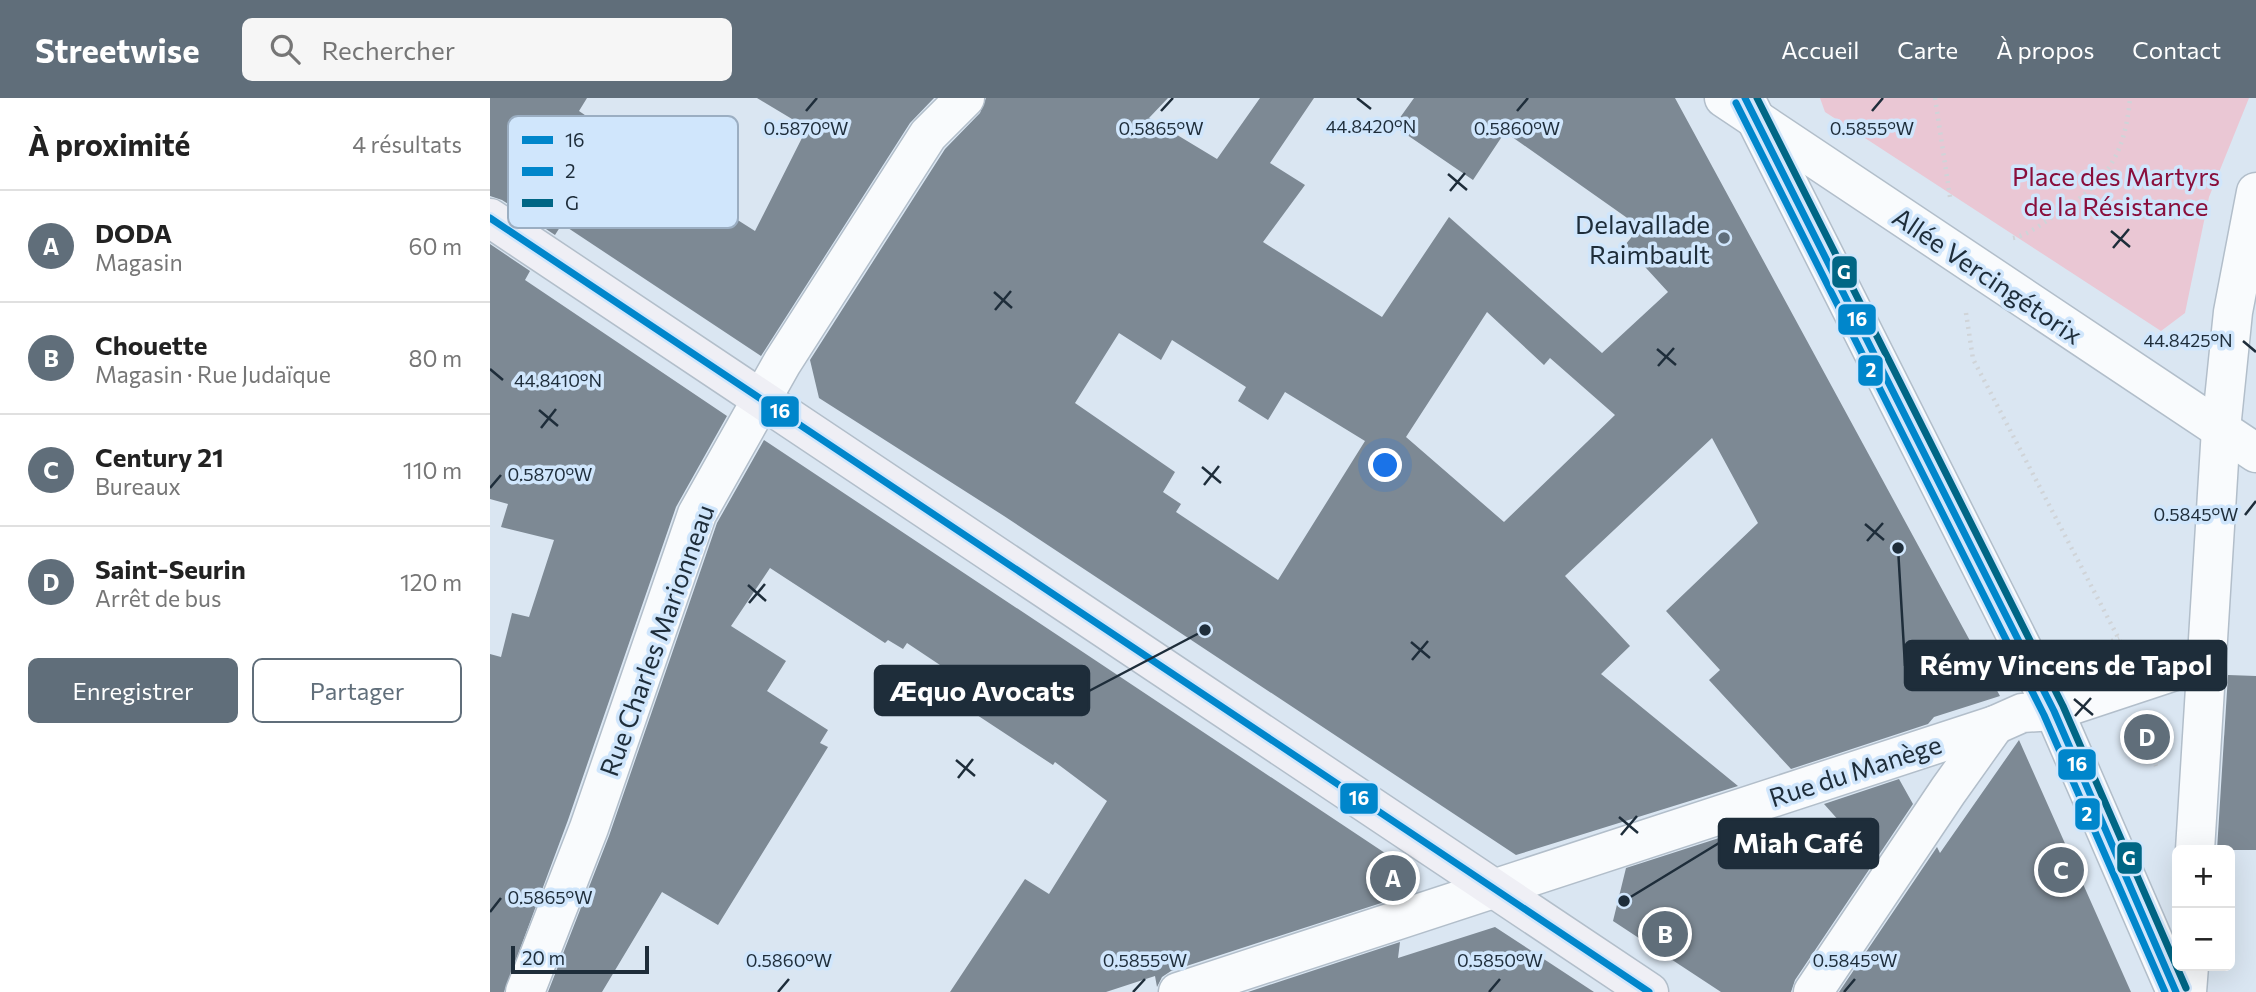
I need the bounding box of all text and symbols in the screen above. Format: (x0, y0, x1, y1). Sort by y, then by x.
search box (242, 18, 732, 81)
text: Streetwise (35, 29, 200, 70)
icon: search (266, 30, 304, 68)
text: Rechercher (322, 34, 455, 65)
text: Accueil (1781, 35, 1859, 64)
text: Carte (1897, 35, 1958, 64)
text: À propos (1996, 35, 2094, 64)
text: Contact (2132, 35, 2221, 64)
text: 44.8420°N (1326, 115, 1416, 137)
legend (508, 116, 738, 228)
text: 0.5870°W (764, 117, 848, 139)
text: 0.5865°W (1118, 117, 1204, 139)
text: 0.5860°W (1474, 117, 1560, 139)
text: 0.5855°W (1830, 117, 1914, 139)
text: À proximité (28, 125, 190, 162)
text: 16 (565, 128, 585, 151)
text: 4 résultats (352, 130, 462, 158)
text: 2 (565, 159, 576, 182)
park label: Place des Martyrs de la Résistance (2012, 160, 2220, 221)
text: G (565, 191, 579, 214)
street label: Allée Vercingétorix (1887, 200, 2089, 350)
place label: Delavallade Raimbault (1575, 208, 1710, 269)
text: DODA (95, 217, 172, 248)
marker: Delavallade Raimbault (1716, 230, 1732, 246)
text: A (43, 232, 59, 260)
text: 60 m (409, 232, 462, 260)
text: Magasin (95, 248, 183, 276)
line badge: G (1831, 255, 1858, 289)
text: G (1837, 260, 1851, 283)
line badge: 16 (1837, 303, 1877, 336)
text: 16 (1847, 307, 1867, 330)
text: Chouette (95, 329, 207, 360)
text: 44.8425°N (2143, 329, 2233, 351)
text: B (43, 344, 59, 372)
text: 80 m (409, 344, 462, 372)
line badge: 2 (1857, 354, 1884, 387)
text: 2 (1866, 358, 1876, 381)
text: Magasin · Rue Judaïque (95, 360, 331, 388)
text: 44.8410°N (514, 369, 602, 391)
line badge: 16 (760, 395, 800, 428)
text: 16 (770, 399, 790, 422)
text: Century 21 (95, 441, 224, 472)
your location (1368, 448, 1402, 482)
text: C (43, 456, 59, 484)
text: 110 m (403, 456, 462, 484)
text: 0.5870°W (508, 463, 592, 485)
text: Bureaux (95, 472, 181, 500)
street label: Rue Charles Marionneau (592, 500, 720, 780)
text: 0.5845°W (2154, 503, 2238, 525)
text: Saint-Seurin (95, 553, 246, 584)
text: D (43, 568, 59, 596)
text: 120 m (400, 568, 462, 596)
text: Arrêt de bus (95, 584, 221, 612)
callout: Rémy Vincens de Tapol (1905, 641, 2226, 690)
text: Rémy Vincens de Tapol (1920, 647, 2212, 681)
button: Enregistrer (28, 658, 238, 723)
button: Partager (252, 658, 462, 723)
callout: Æquo Avocats (875, 666, 1089, 715)
text: Æquo Avocats (889, 673, 1075, 707)
pin: D (2124, 711, 2170, 763)
street label: Rue du Manège (1765, 728, 1945, 812)
line badge: 16 (2057, 748, 2097, 781)
text: 16 (2067, 752, 2087, 775)
line badge: 16 (1339, 782, 1379, 815)
text: 16 (1349, 786, 1369, 809)
line badge: 2 (2074, 797, 2101, 831)
text: 2 (2082, 802, 2092, 825)
callout: Miah Café (1719, 819, 1878, 868)
text: Miah Café (1733, 825, 1863, 859)
line badge: G (2116, 841, 2143, 875)
pin: C (2038, 844, 2084, 896)
map controls (2172, 845, 2235, 971)
button: + (2172, 845, 2235, 908)
text: G (2122, 846, 2136, 869)
pin: A (1370, 852, 1416, 904)
text: 0.5865°W (507, 886, 593, 908)
pin: B (1642, 908, 1688, 960)
button: − (2172, 908, 2235, 971)
scale bar (511, 943, 649, 975)
text: 20 m (522, 946, 565, 969)
text: 0.5860°W (746, 949, 832, 971)
text: 0.5855°W (1103, 949, 1187, 971)
text: 0.5850°W (1457, 949, 1543, 971)
text: 0.5845°W (1813, 949, 1897, 971)

